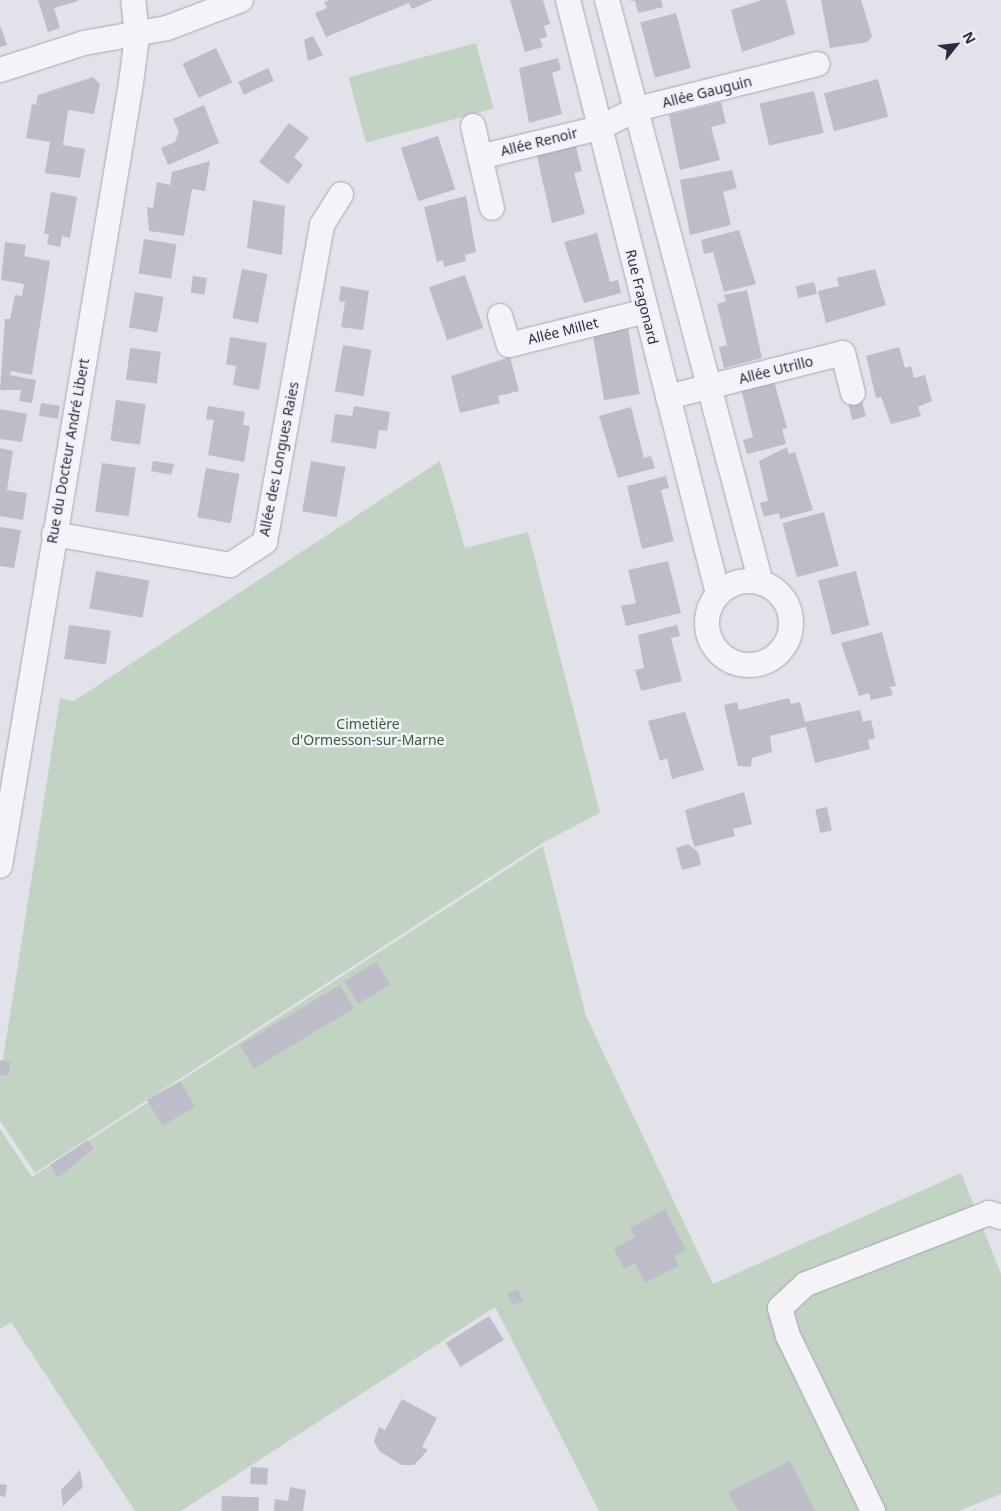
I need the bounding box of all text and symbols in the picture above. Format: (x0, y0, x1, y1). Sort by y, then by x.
north arrow (931, 20, 981, 70)
text: N (958, 28, 981, 47)
street label: Allée Gauguin (660, 73, 754, 111)
street label: Allée Renoir (499, 124, 579, 160)
street label: Rue Fragonard (622, 248, 662, 346)
street label: Allée Millet (526, 314, 600, 348)
street label: Allée Utrillo (737, 353, 815, 387)
street label: Rue du Docteur André Libert (43, 357, 93, 545)
street label: Allée des Longues Raies (256, 380, 302, 538)
park label: Cimetière d'Ormesson-sur-Marne (291, 716, 445, 749)

